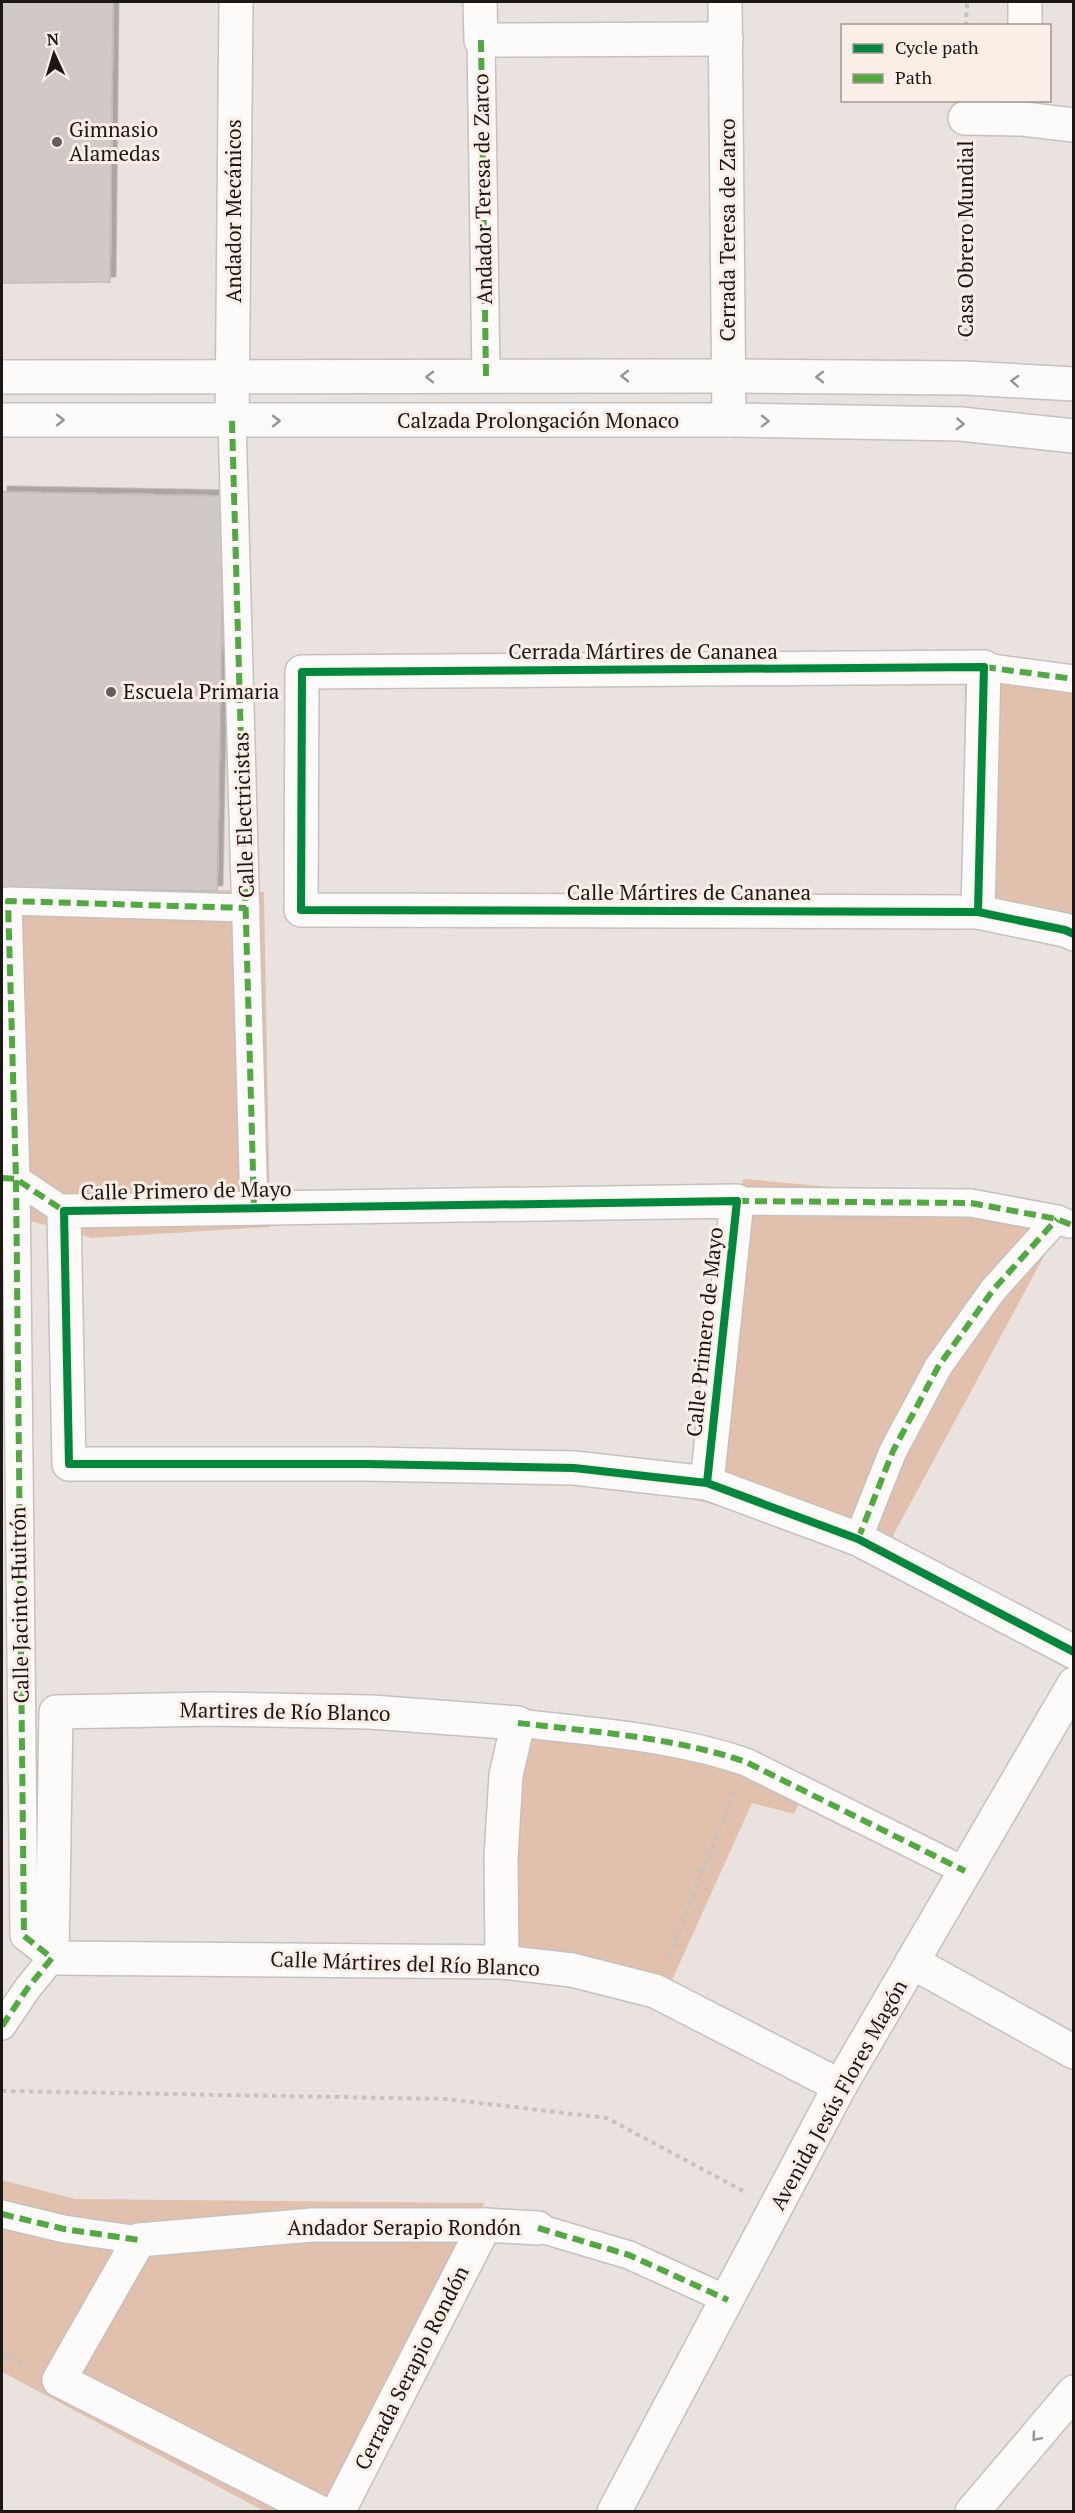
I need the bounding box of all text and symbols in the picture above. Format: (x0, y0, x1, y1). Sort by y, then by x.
north arrow (24, 24, 84, 84)
legend (841, 24, 1051, 102)
text: N (46, 28, 60, 50)
text: Cycle path (895, 35, 979, 59)
text: Path (895, 65, 932, 89)
street label: Andador Teresa de Zarco (466, 73, 498, 305)
place label: Gimnasio Alamedas (69, 115, 160, 167)
street label: Cerrada Teresa de Zarco (713, 118, 741, 342)
street label: Andador Mecánicos (219, 119, 247, 303)
marker: Gimnasio Alamedas (50, 135, 64, 149)
street label: Casa Obrero Mundial (951, 141, 979, 337)
one-way arrow (621, 370, 630, 382)
one-way arrow (426, 371, 435, 383)
one-way arrow (816, 371, 825, 383)
one-way arrow (1011, 374, 1020, 387)
street label: Calzada Prolongación Monaco (397, 406, 679, 434)
one-way arrow (55, 414, 64, 426)
one-way arrow (271, 415, 280, 427)
one-way arrow (760, 415, 769, 427)
one-way arrow (955, 418, 964, 431)
street label: Cerrada Mártires de Cananea (508, 637, 778, 665)
place label: Escuela Primaria (123, 677, 280, 705)
marker: Escuela Primaria (104, 685, 118, 699)
street label: Calle Electricistas (226, 732, 260, 899)
street label: Calle Mártires de Cananea (567, 878, 812, 906)
street label: Calle Primero de Mayo (80, 1174, 292, 1206)
street label: Calle Primero de Mayo (679, 1226, 729, 1438)
street label: Calle Jacinto Huitrón (3, 1506, 35, 1704)
street label: Martires de Río Blanco (179, 1695, 391, 1727)
street label: Calle Mártires del Río Blanco (270, 1944, 540, 1982)
street label: Avenida Jesús Flores Magón (763, 1974, 913, 2215)
street label: Andador Serapio Rondón (287, 2213, 521, 2241)
street label: Cerrada Serapio Rondón (347, 2260, 475, 2475)
one-way arrow (1032, 2430, 1043, 2441)

